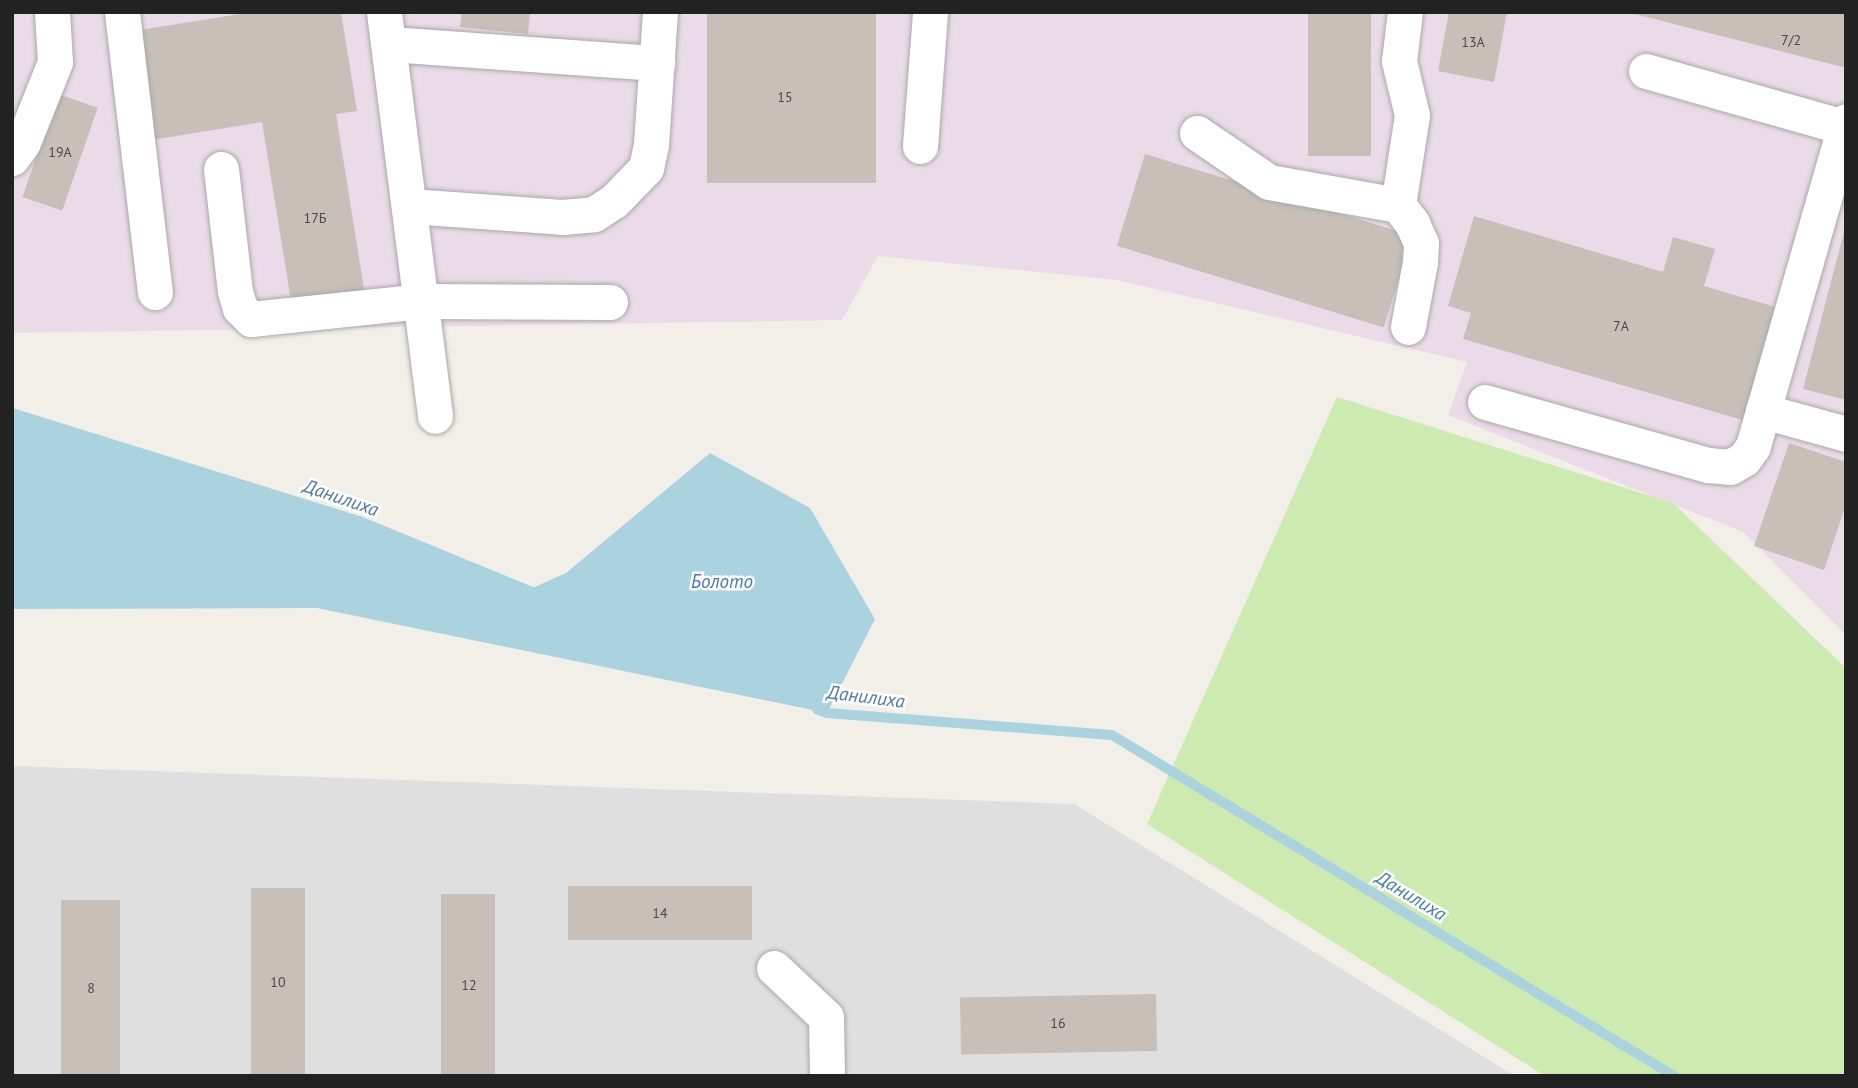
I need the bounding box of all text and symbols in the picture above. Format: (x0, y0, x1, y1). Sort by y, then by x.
house number: 7/2 (1781, 32, 1801, 48)
house number: 13А (1461, 34, 1485, 50)
house number: 15 (777, 89, 793, 105)
house number: 19А (48, 144, 72, 160)
house number: 17Б (304, 210, 326, 226)
house number: 7А (1613, 318, 1629, 334)
water label: Данилиха (300, 475, 382, 521)
water label: Болото (691, 571, 753, 593)
water label: Данилиха (826, 681, 906, 713)
water label: Данилиха (1372, 866, 1450, 926)
house number: 14 (652, 905, 668, 921)
house number: 10 (270, 974, 286, 990)
house number: 12 (461, 977, 477, 993)
house number: 8 (87, 980, 95, 996)
house number: 16 (1050, 1015, 1066, 1031)

